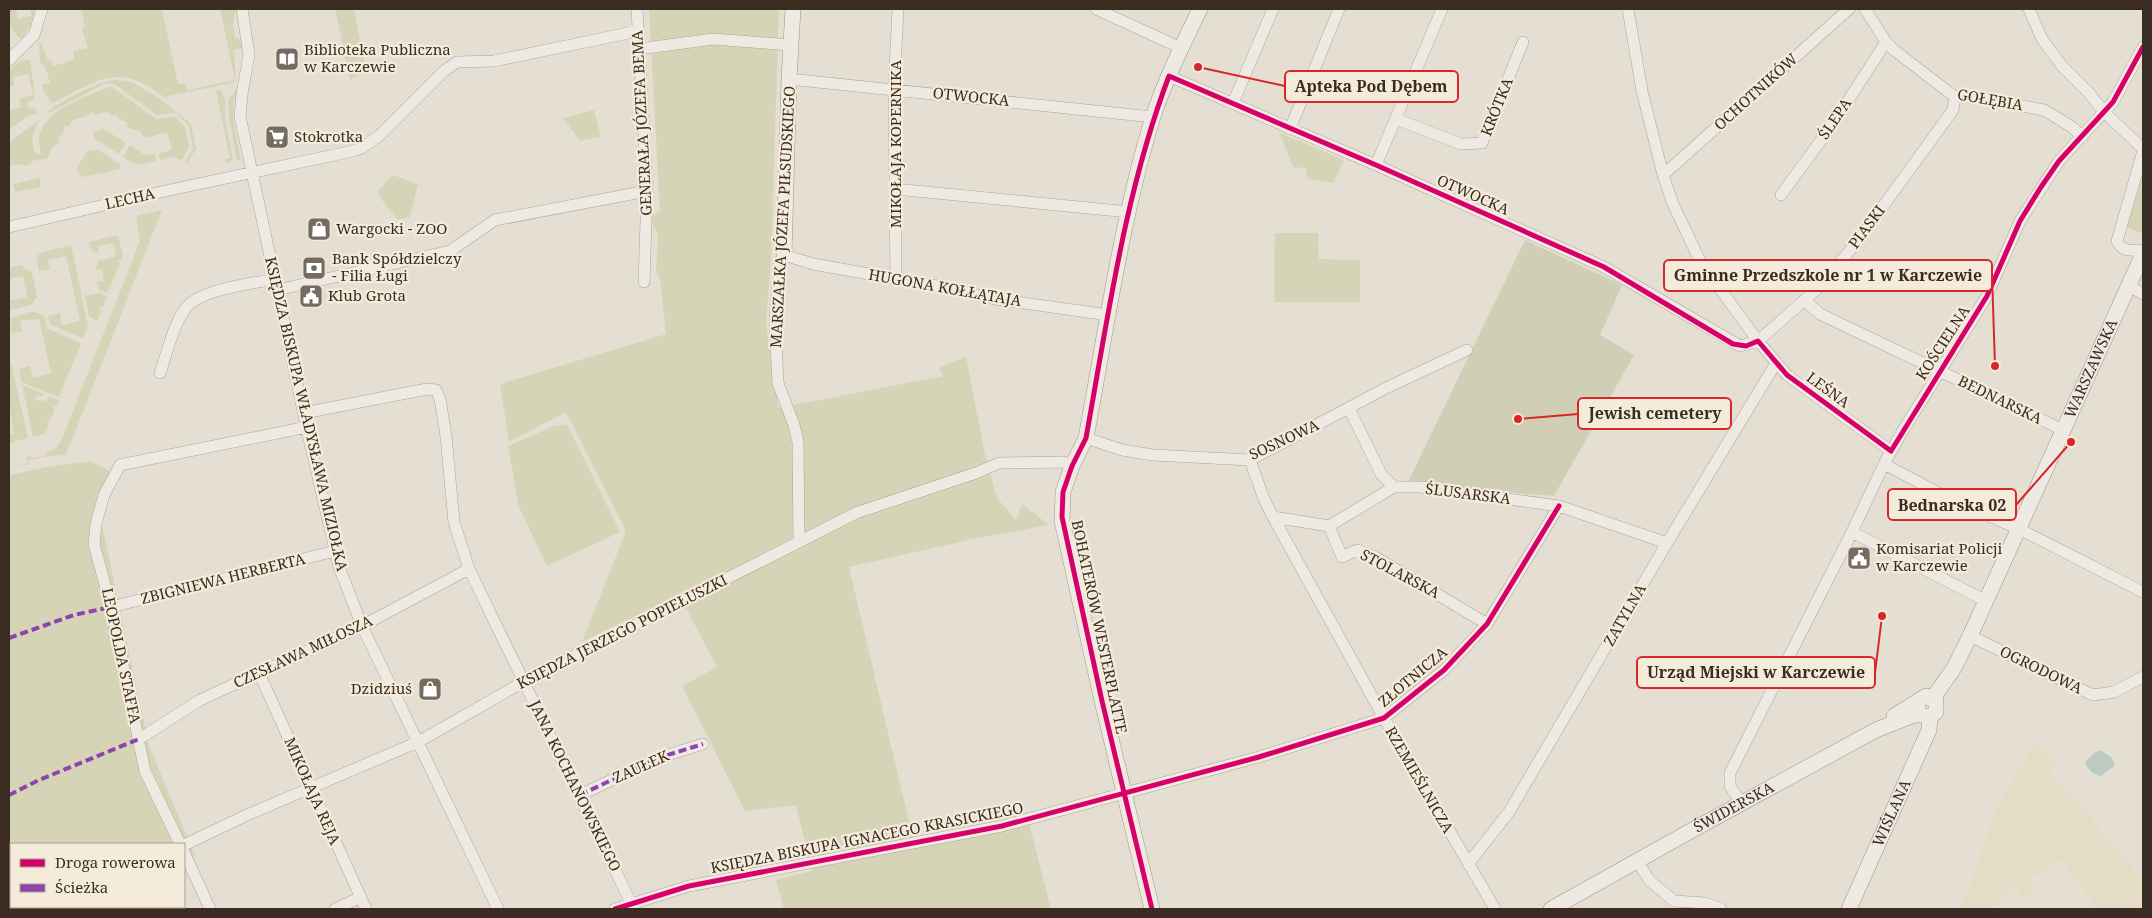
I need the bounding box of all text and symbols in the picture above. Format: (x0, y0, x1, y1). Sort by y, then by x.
street label: GENERAŁA JÓZEFA BEMA (626, 29, 656, 216)
place label: Biblioteka Publiczna w Karczewie (304, 39, 451, 76)
library icon: Biblioteka Publiczna w Karczewie (274, 46, 300, 72)
street label: OCHOTNIKÓW (1709, 48, 1802, 134)
street label: MIKOŁAJA KOPERNIKA (885, 59, 905, 228)
callout: Apteka Pod Dębem (1285, 71, 1458, 102)
street label: KRÓTKA (1475, 74, 1517, 139)
text: Apteka Pod Dębem (1294, 75, 1448, 97)
street label: OTWOCKA (932, 82, 1011, 110)
street label: GOŁĘBIA (1956, 83, 2025, 115)
street label: MARSZAŁKA JÓZEFA PIŁSUDSKIEGO (765, 85, 799, 349)
street label: ŚLEPA (1813, 94, 1855, 143)
supermarket icon: Stokrotka (264, 124, 290, 150)
place label: Stokrotka (294, 126, 363, 146)
street label: OTWOCKA (1434, 169, 1513, 219)
street label: LECHA (103, 183, 157, 213)
street label: PIASKI (1843, 201, 1889, 252)
shop icon: Wargocki - ZOO (306, 216, 332, 242)
place label: Wargocki - ZOO (336, 218, 447, 238)
place label: Bank Spółdzielczy - Filia Ługi (332, 248, 462, 285)
street label: KSIĘDZA BISKUPA WŁADYSŁAWA MIZIOŁKA (261, 255, 353, 573)
bank icon: Bank Spółdzielczy - Filia Ługi (301, 255, 327, 281)
callout: Gminne Przedszkole nr 1 w Karczewie (1664, 260, 1992, 291)
street label: HUGONA KOŁŁĄTAJA (867, 264, 1024, 310)
text: Gminne Przedszkole nr 1 w Karczewie (1674, 264, 1982, 286)
public building icon: Klub Grota (298, 283, 324, 309)
place label: Klub Grota (328, 285, 406, 305)
street label: KOŚCIELNA (1911, 301, 1974, 384)
street label: WARSZAWSKA (2059, 315, 2121, 421)
street label: LEŚNA (1803, 367, 1855, 412)
street label: BEDNARSKA (1955, 370, 2046, 428)
callout: Jewish cemetery (1578, 398, 1731, 429)
text: Jewish cemetery (1587, 402, 1722, 424)
street label: SOSNOWA (1245, 414, 1322, 464)
street label: ŚLUSARSKA (1424, 478, 1512, 508)
callout: Bednarska 02 (1888, 489, 2016, 520)
text: Bednarska 02 (1898, 494, 2006, 516)
street label: BOHATERÓW WESTERPLATTE (1068, 518, 1132, 736)
place label: Komisariat Policji w Karczewie (1876, 538, 2003, 575)
street label: STOLARSKA (1357, 544, 1444, 603)
public building icon: Komisariat Policji w Karczewie (1846, 545, 1872, 571)
street label: ZBIGNIEWA HERBERTA (139, 548, 307, 608)
street label: KSIĘDZA JERZEGO POPIEŁUSZKI (513, 569, 730, 693)
street label: ZATYLNA (1598, 579, 1650, 649)
street label: LEOPOLDA STAFFA (98, 586, 146, 726)
street label: CZESŁAWA MIŁOSZA (230, 610, 376, 692)
street label: OGRODOWA (1997, 640, 2086, 698)
street label: ZŁOTNICZA (1374, 641, 1451, 711)
callout: Urząd Miejski w Karczewie (1637, 657, 1875, 688)
text: Urząd Miejski w Karczewie (1647, 661, 1865, 683)
shop icon: Dzidziuś (417, 676, 443, 702)
place label: Dzidziuś (351, 678, 412, 698)
street label: JANA KOCHANOWSKIEGO (525, 696, 626, 875)
street label: RZEMIEŚLNICZA (1381, 722, 1459, 837)
street label: MIKOŁAJA REJA (280, 734, 346, 848)
street label: ZAUŁEK (610, 745, 672, 787)
street label: ŚWIDERSKA (1690, 776, 1777, 837)
street label: WIŚLANA (1867, 776, 1915, 849)
street label: KSIĘDZA BISKUPA IGNACEGO KRASICKIEGO (709, 797, 1025, 877)
legend (10, 843, 185, 908)
text: Droga rowerowa (55, 852, 176, 872)
text: Ścieżka (55, 877, 108, 897)

